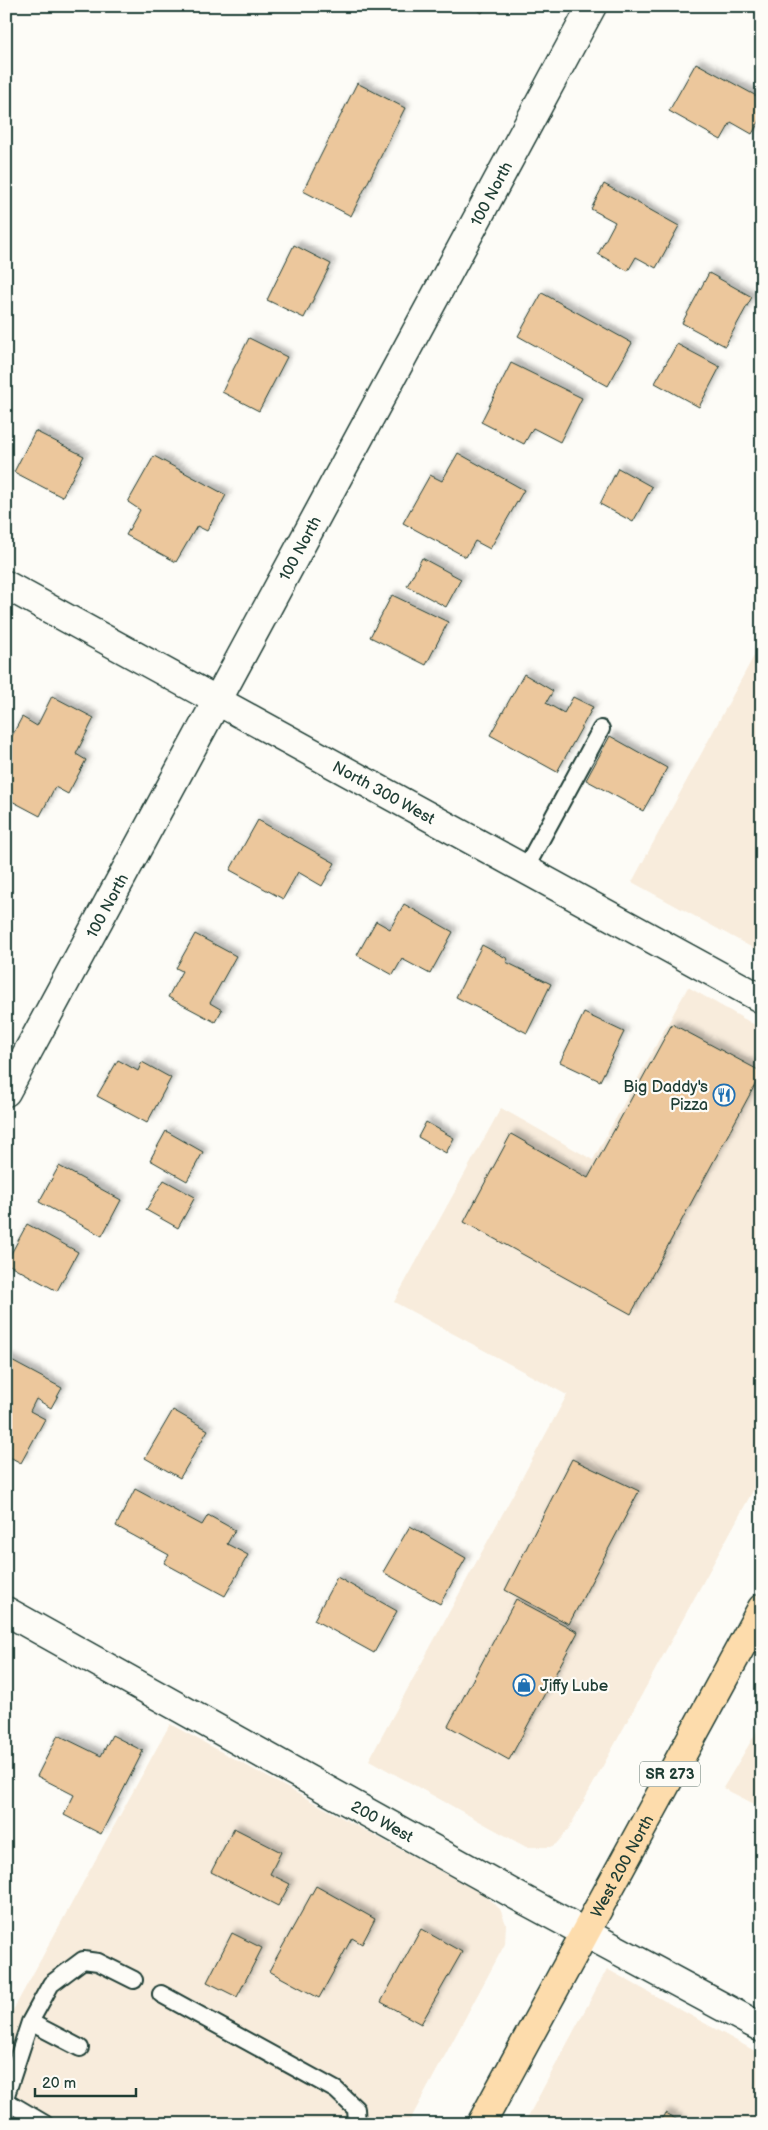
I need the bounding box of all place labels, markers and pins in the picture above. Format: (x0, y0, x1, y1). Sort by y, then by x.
place label: Big Daddy's Pizza (623, 1078, 708, 1115)
restaurant icon: Big Daddy's Pizza (712, 1083, 736, 1107)
shop icon: Jiffy Lube (512, 1673, 536, 1697)
place label: Jiffy Lube (540, 1677, 609, 1696)

